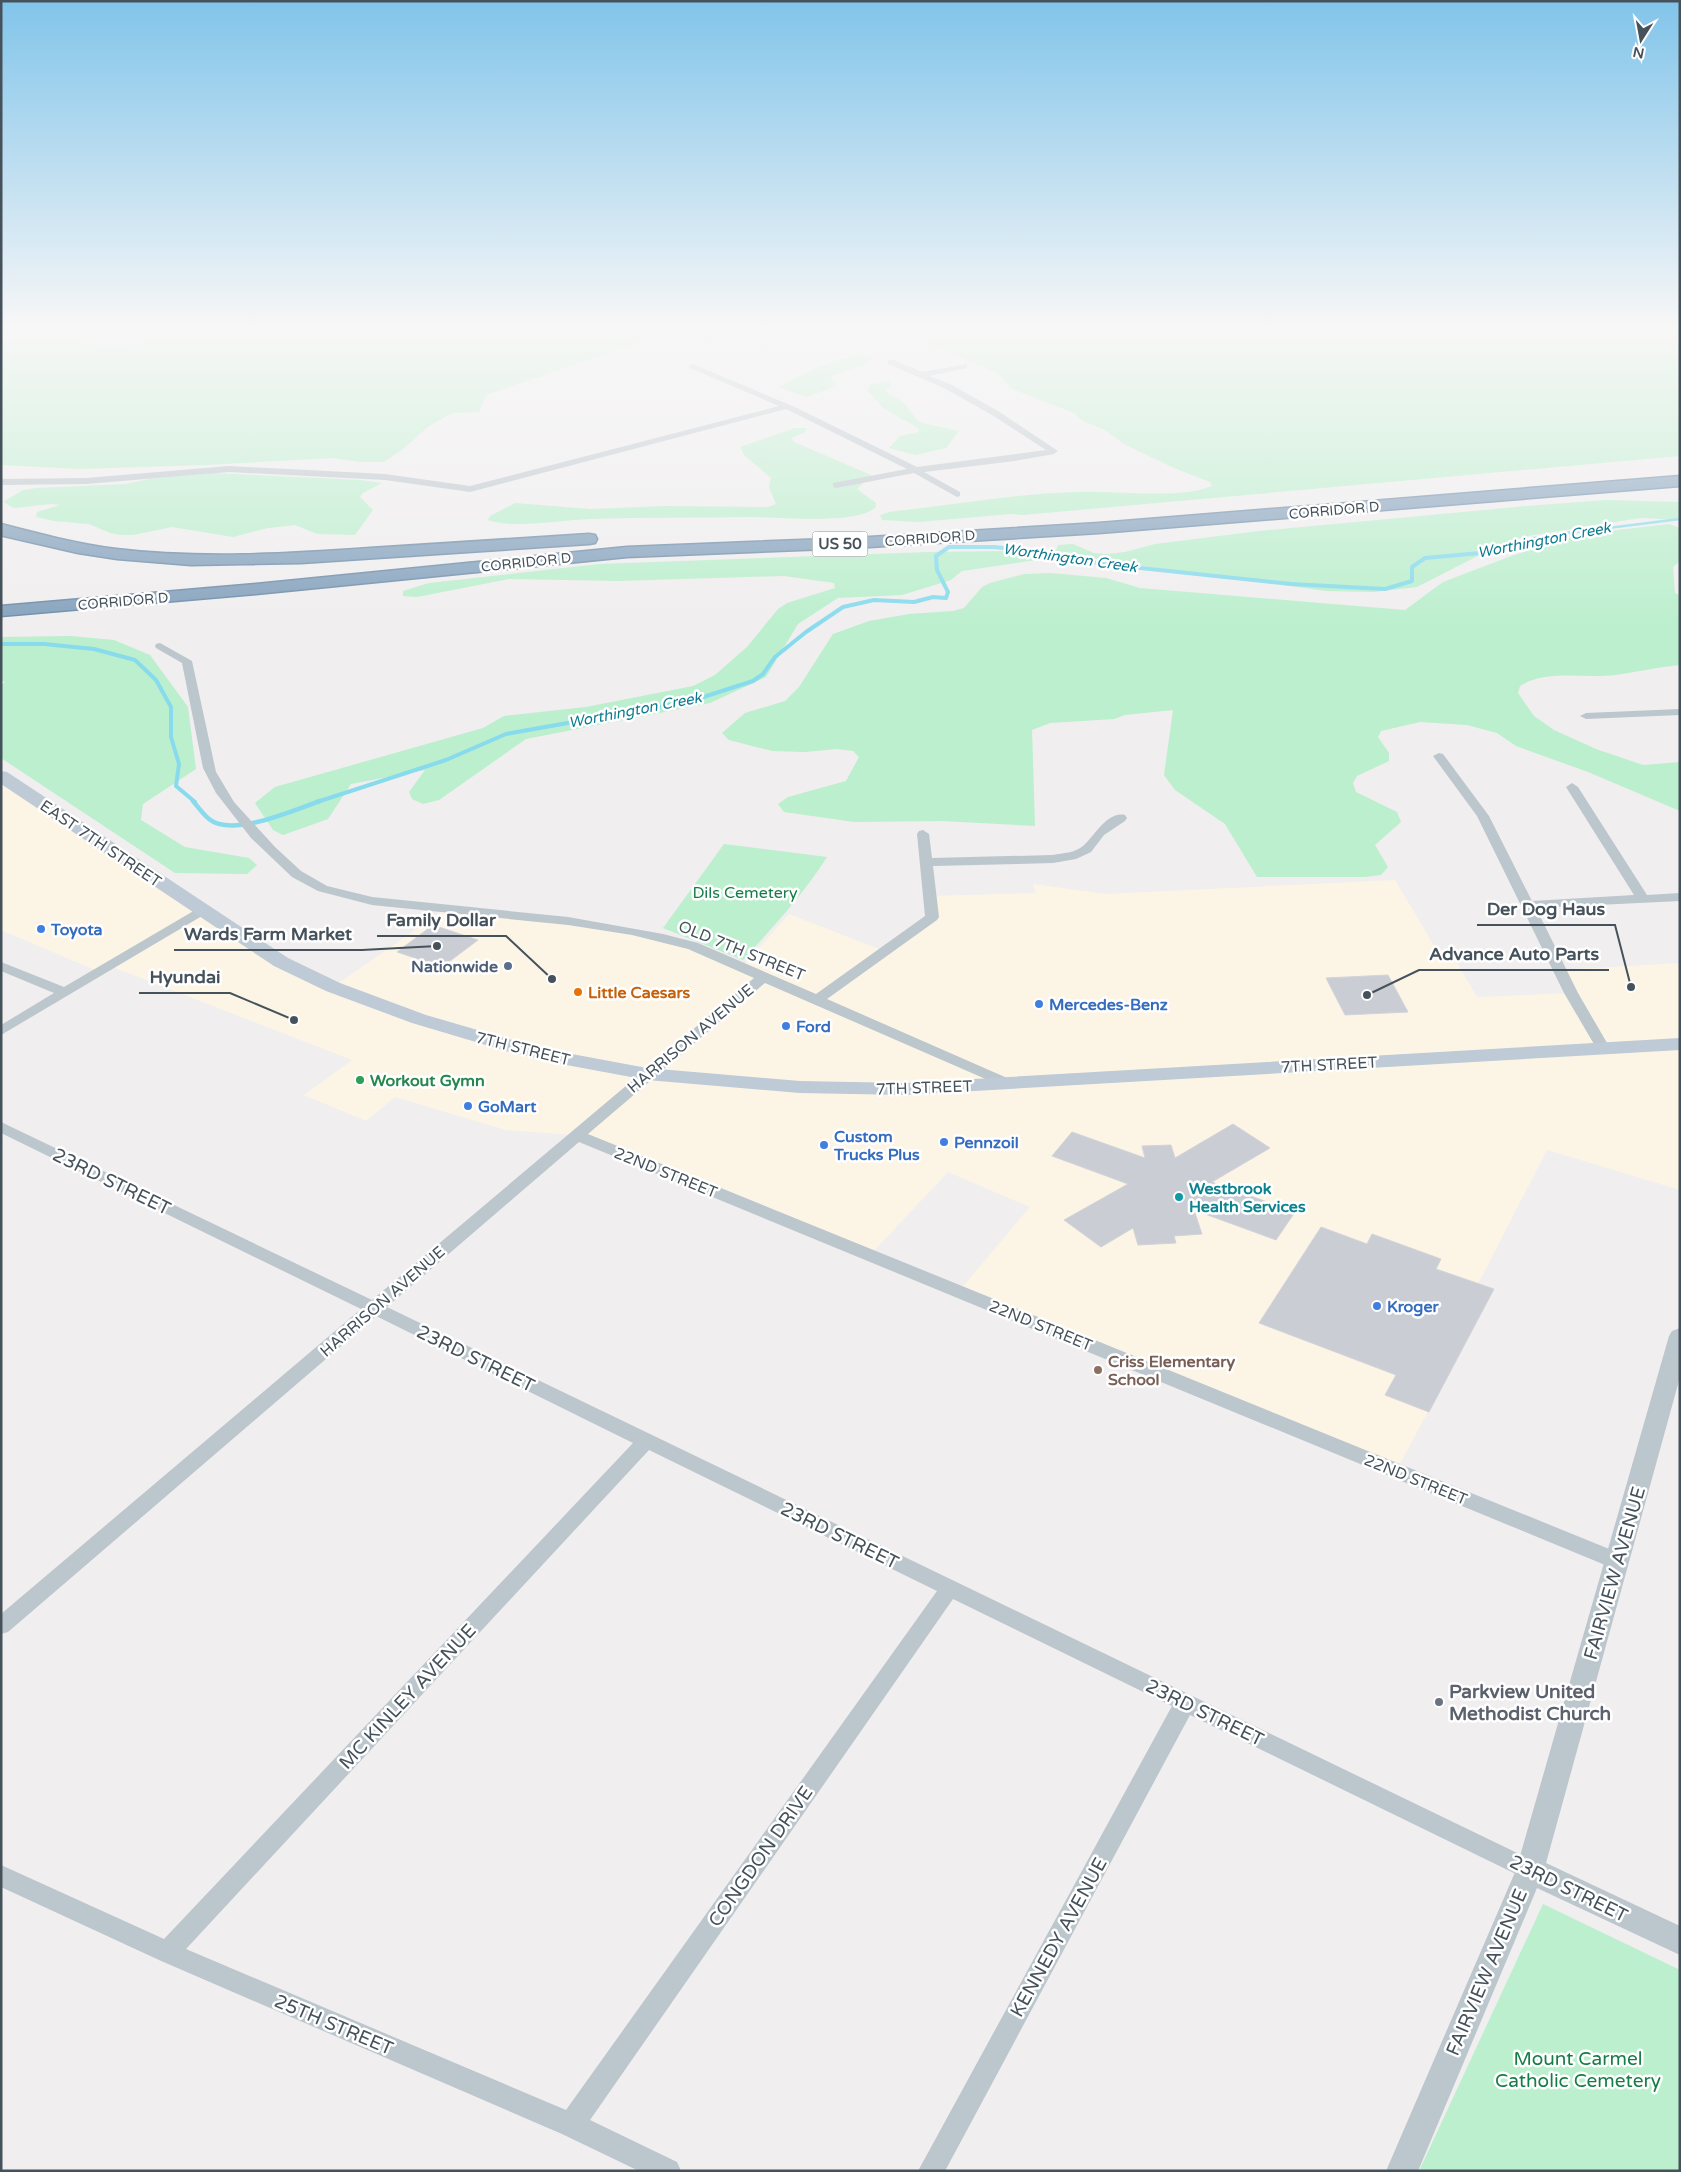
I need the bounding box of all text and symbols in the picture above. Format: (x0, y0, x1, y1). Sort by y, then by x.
north arrow (1616, 15, 1666, 65)
text: N (1631, 43, 1646, 62)
street label: CORRIDOR D (1288, 498, 1380, 523)
water label: Worthington Creek (1476, 518, 1614, 562)
street label: CORRIDOR D (884, 527, 976, 550)
road number: US 50 (812, 532, 868, 556)
water label: Worthington Creek (1002, 540, 1140, 577)
street label: CORRIDOR D (480, 549, 572, 576)
street label: CORRIDOR D (77, 589, 169, 614)
water label: Worthington Creek (567, 688, 705, 732)
street label: EAST 7TH STREET (36, 796, 165, 892)
park label: Dils Cemetery (692, 883, 798, 903)
callout: Der Dog Haus (1477, 892, 1615, 925)
text: Der Dog Haus (1487, 898, 1606, 920)
callout: Family Dollar (377, 903, 506, 936)
text: Family Dollar (386, 909, 497, 931)
street label: OLD 7TH STREET (675, 916, 808, 986)
callout: Wards Farm Market (174, 917, 362, 950)
place label: Toyota (50, 920, 103, 940)
marker: Toyota (35, 923, 47, 935)
text: Wards Farm Market (184, 923, 352, 945)
callout: Advance Auto Parts (1419, 937, 1609, 970)
text: Advance Auto Parts (1429, 943, 1599, 965)
place label: Nationwide (411, 957, 498, 977)
callout: Hyundai (139, 960, 230, 993)
marker: Nationwide (502, 960, 514, 972)
text: Hyundai (150, 966, 220, 988)
street label: HARRISON AVENUE (623, 980, 758, 1098)
place label: Little Caesars (588, 983, 691, 1003)
marker: Little Caesars (572, 986, 584, 998)
place label: Mercedes-Benz (1049, 995, 1168, 1015)
marker: Mercedes-Benz (1033, 998, 1045, 1010)
place label: Ford (796, 1017, 831, 1037)
marker: Ford (780, 1020, 792, 1032)
street label: 7TH STREET (473, 1028, 572, 1070)
street label: 7TH STREET (1280, 1052, 1378, 1078)
place label: Workout Gymn (370, 1071, 485, 1091)
marker: Workout Gymn (354, 1074, 366, 1086)
street label: 7TH STREET (875, 1076, 973, 1100)
place label: GoMart (478, 1097, 537, 1117)
marker: GoMart (462, 1100, 474, 1112)
place label: Custom Trucks Plus (833, 1127, 920, 1165)
place label: Pennzoil (954, 1133, 1019, 1153)
marker: Pennzoil (938, 1136, 950, 1148)
marker: Custom Trucks Plus (818, 1139, 830, 1151)
street label: 22ND STREET (611, 1143, 720, 1203)
street label: 23RD STREET (49, 1144, 175, 1220)
place label: Westbrook Health Services (1189, 1179, 1306, 1217)
marker: Westbrook Health Services (1173, 1191, 1185, 1203)
street label: HARRISON AVENUE (316, 1242, 449, 1361)
street label: 22ND STREET (986, 1296, 1095, 1356)
place label: Kroger (1387, 1297, 1439, 1317)
marker: Kroger (1371, 1300, 1383, 1312)
street label: 23RD STREET (413, 1321, 539, 1397)
place label: Criss Elementary School (1108, 1352, 1235, 1390)
marker: Criss Elementary School (1092, 1364, 1104, 1376)
street label: 22ND STREET (1361, 1450, 1470, 1510)
street label: FAIRVIEW AVENUE (1580, 1484, 1650, 1662)
street label: 23RD STREET (777, 1498, 903, 1574)
street label: MC KINLEY AVENUE (335, 1620, 481, 1774)
street label: 23RD STREET (1142, 1675, 1268, 1751)
place label: Parkview United Methodist Church (1449, 1681, 1611, 1725)
marker: Parkview United Methodist Church (1433, 1696, 1445, 1708)
street label: CONGDON DRIVE (704, 1782, 818, 1931)
street label: 23RD STREET (1506, 1851, 1632, 1927)
street label: KENNEDY AVENUE (1006, 1854, 1112, 2021)
street label: FAIRVIEW AVENUE (1442, 1886, 1532, 2059)
street label: 25TH STREET (271, 1990, 397, 2060)
park label: Mount Carmel Catholic Cemetery (1495, 2048, 1661, 2092)

